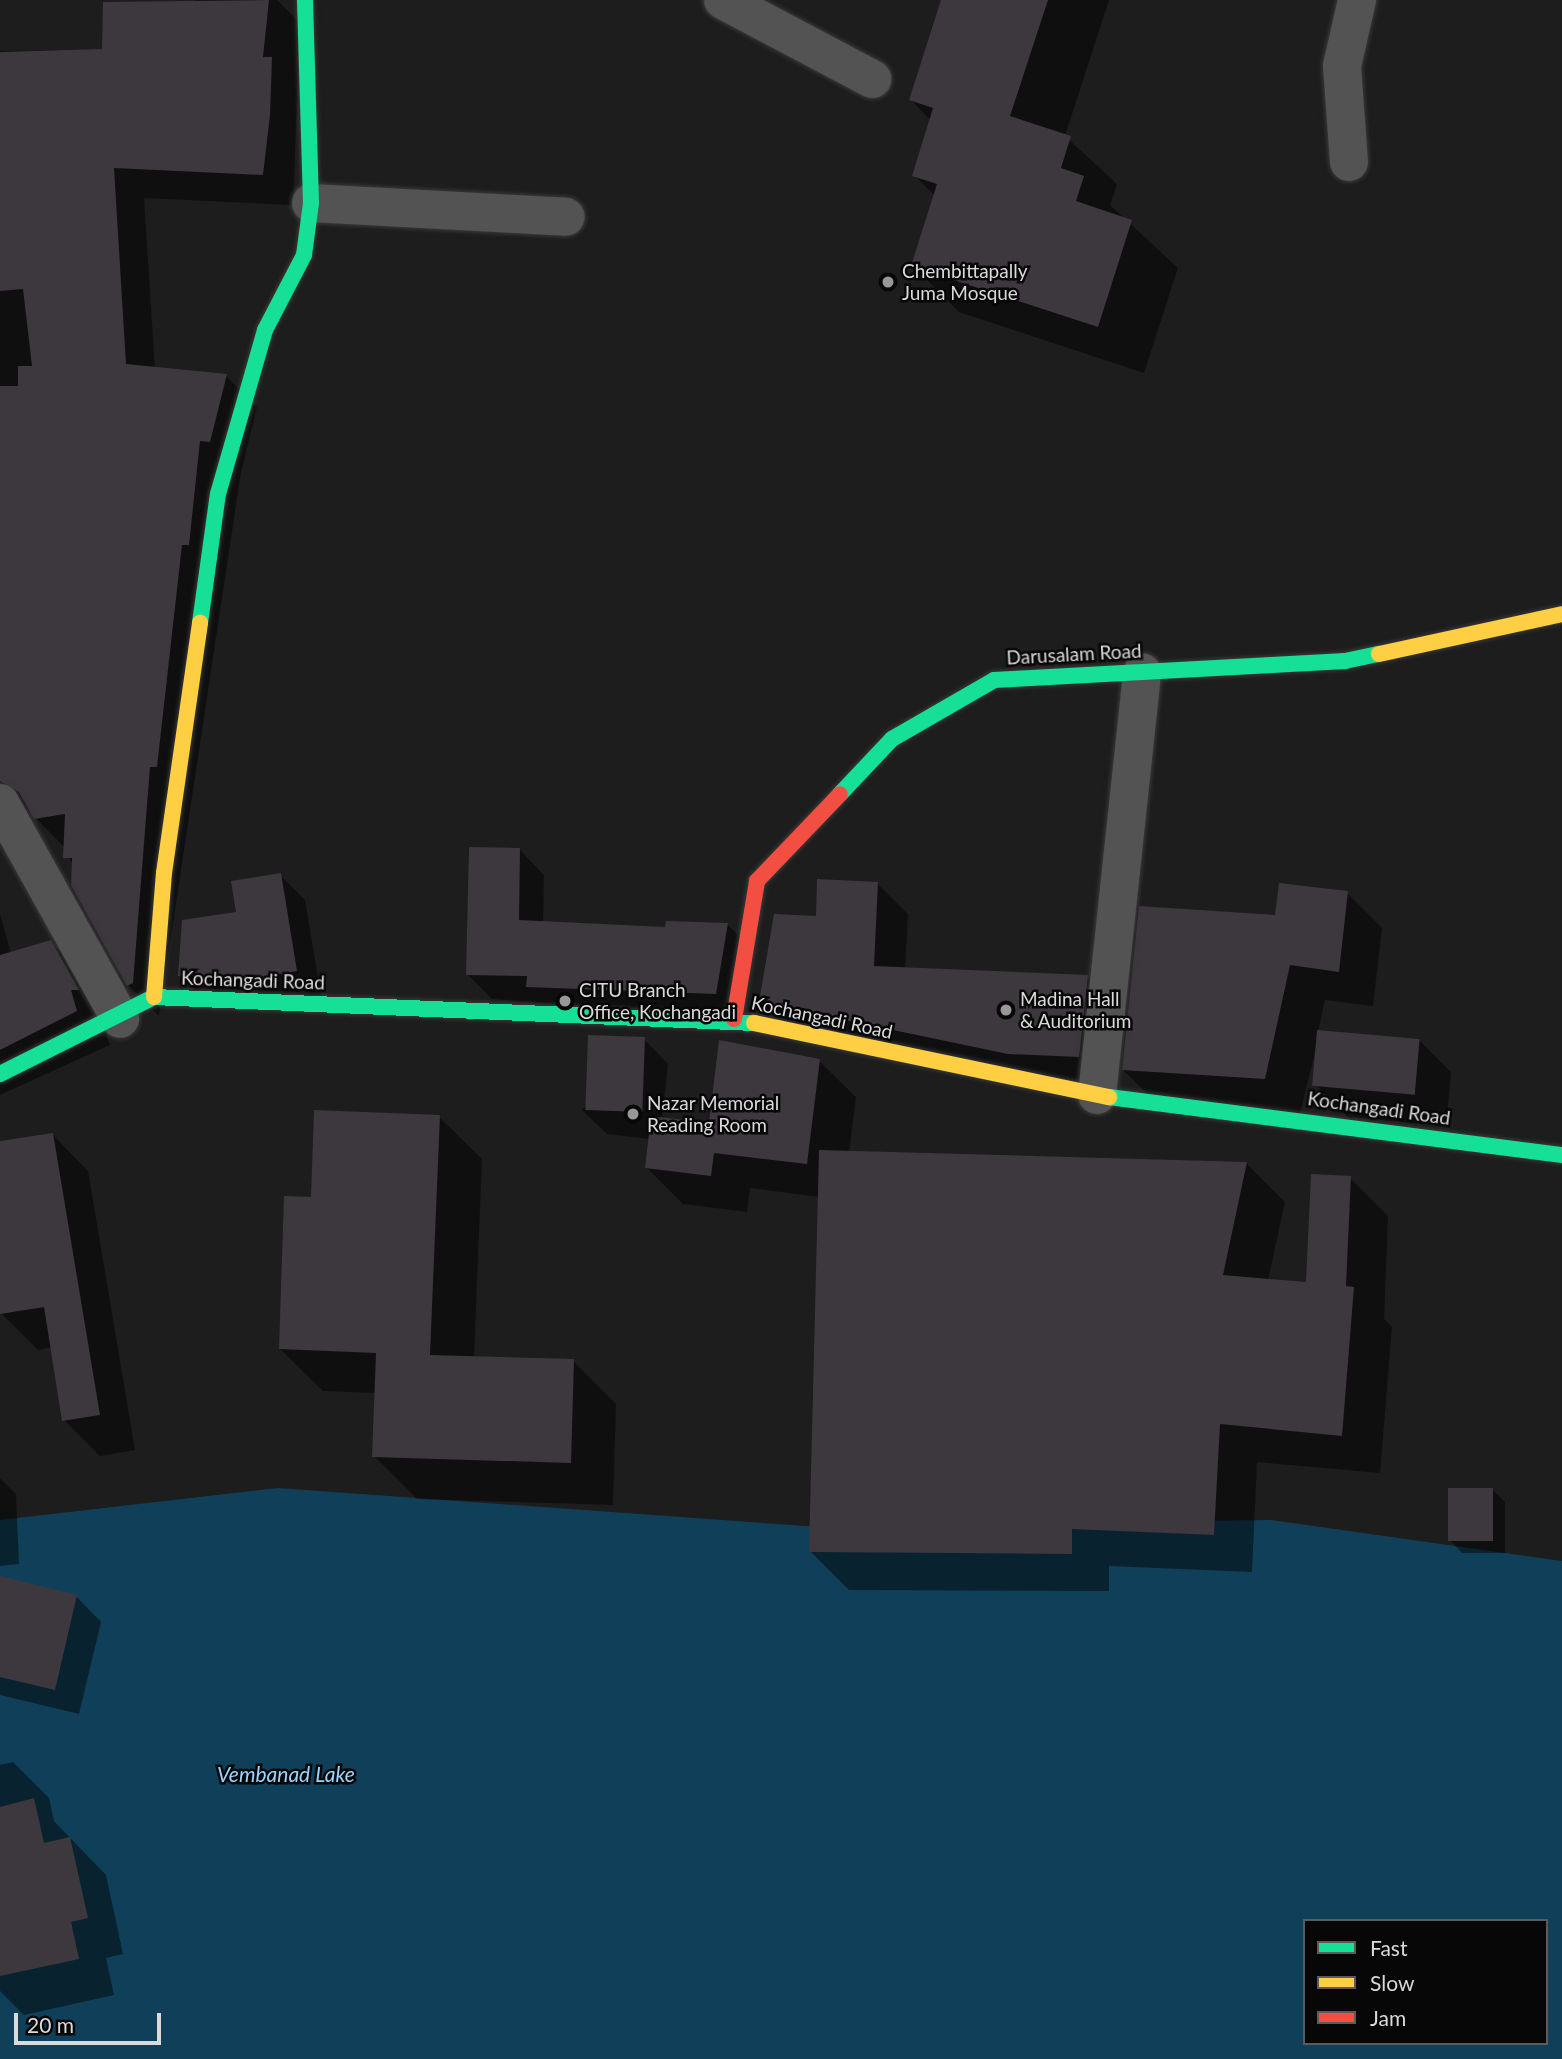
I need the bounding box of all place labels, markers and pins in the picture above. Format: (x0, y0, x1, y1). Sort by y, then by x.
place label: Chembittapally Juma Mosque (902, 260, 1027, 304)
marker: Chembittapally Juma Mosque (880, 274, 896, 290)
place label: CITU Branch Office, Kochangadi (579, 979, 736, 1023)
place label: Madina Hall & Auditorium (1020, 988, 1132, 1032)
marker: CITU Branch Office, Kochangadi (557, 993, 573, 1009)
marker: Madina Hall & Auditorium (998, 1002, 1014, 1018)
place label: Nazar Memorial Reading Room (647, 1092, 780, 1136)
marker: Nazar Memorial Reading Room (625, 1106, 641, 1122)

